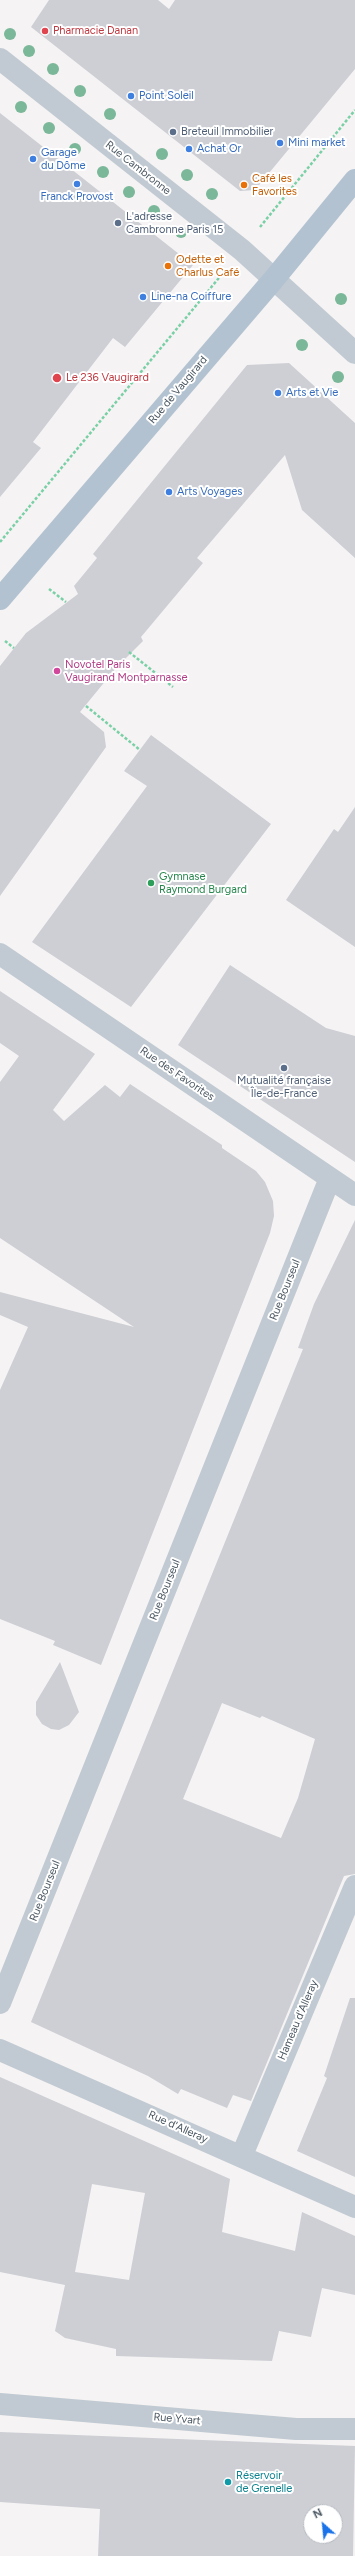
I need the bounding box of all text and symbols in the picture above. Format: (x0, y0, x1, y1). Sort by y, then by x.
place label: Pharmacie Danan (53, 24, 138, 38)
marker: Pharmacie Danan (40, 26, 50, 36)
place label: Point Soleil (139, 89, 194, 103)
marker: Point Soleil (126, 91, 136, 101)
place label: Breteuil Immobilier (181, 125, 273, 139)
marker: Breteuil Immobilier (168, 127, 178, 137)
place label: Mini market (288, 136, 345, 150)
street label: Rue Cambronne (103, 138, 173, 198)
marker: Mini market (275, 138, 285, 148)
place label: Achat Or (197, 142, 241, 156)
marker: Achat Or (184, 144, 194, 154)
place label: Garage du Dôme (41, 146, 86, 172)
marker: Garage du Dôme (28, 154, 38, 164)
place label: Café les Favorites (252, 172, 297, 198)
marker: Franck Provost (72, 179, 82, 189)
marker: Café les Favorites (239, 180, 249, 190)
place label: Franck Provost (41, 190, 113, 204)
place label: L'adresse Cambronne Paris 15 (126, 210, 223, 236)
marker: L'adresse Cambronne Paris 15 (113, 218, 123, 228)
place label: Odette et Charlus Café (176, 253, 239, 279)
marker: Odette et Charlus Café (163, 261, 173, 271)
place label: Line-na Coiffure (151, 290, 231, 304)
marker: Line-na Coiffure (138, 292, 148, 302)
street label: Rue de Vaugirard (146, 353, 210, 427)
place label: Le 236 Vaugirard (66, 371, 149, 385)
marker: Le 236 Vaugirard (51, 372, 63, 384)
place label: Arts et Vie (286, 386, 338, 400)
marker: Arts et Vie (273, 388, 283, 398)
place label: Arts Voyages (177, 485, 242, 499)
marker: Arts Voyages (164, 487, 174, 497)
place label: Novotel Paris Vaugirand Montparnasse (65, 658, 187, 684)
marker: Novotel Paris Vaugirand Montparnasse (52, 666, 62, 676)
place label: Gymnase Raymond Burgard (159, 870, 247, 896)
marker: Gymnase Raymond Burgard (146, 878, 156, 888)
street label: Rue des Favorites (137, 1044, 217, 1104)
marker: Mutualité française Île-de-France (279, 1063, 289, 1073)
place label: Mutualité française Île-de-France (237, 1074, 331, 1100)
street label: Rue Bourseul (267, 1258, 303, 1322)
street label: Rue Bourseul (147, 1558, 183, 1622)
street label: Rue Bourseul (27, 1859, 63, 1923)
street label: Hameau d'Alleray (275, 1978, 321, 2062)
street label: Rue d'Alleray (146, 2108, 210, 2146)
street label: Rue Yvart (153, 2410, 201, 2428)
place label: Réservoir de Grenelle (236, 2469, 292, 2495)
marker: Réservoir de Grenelle (223, 2477, 233, 2487)
north arrow (303, 2504, 343, 2544)
text: N (311, 2506, 325, 2521)

